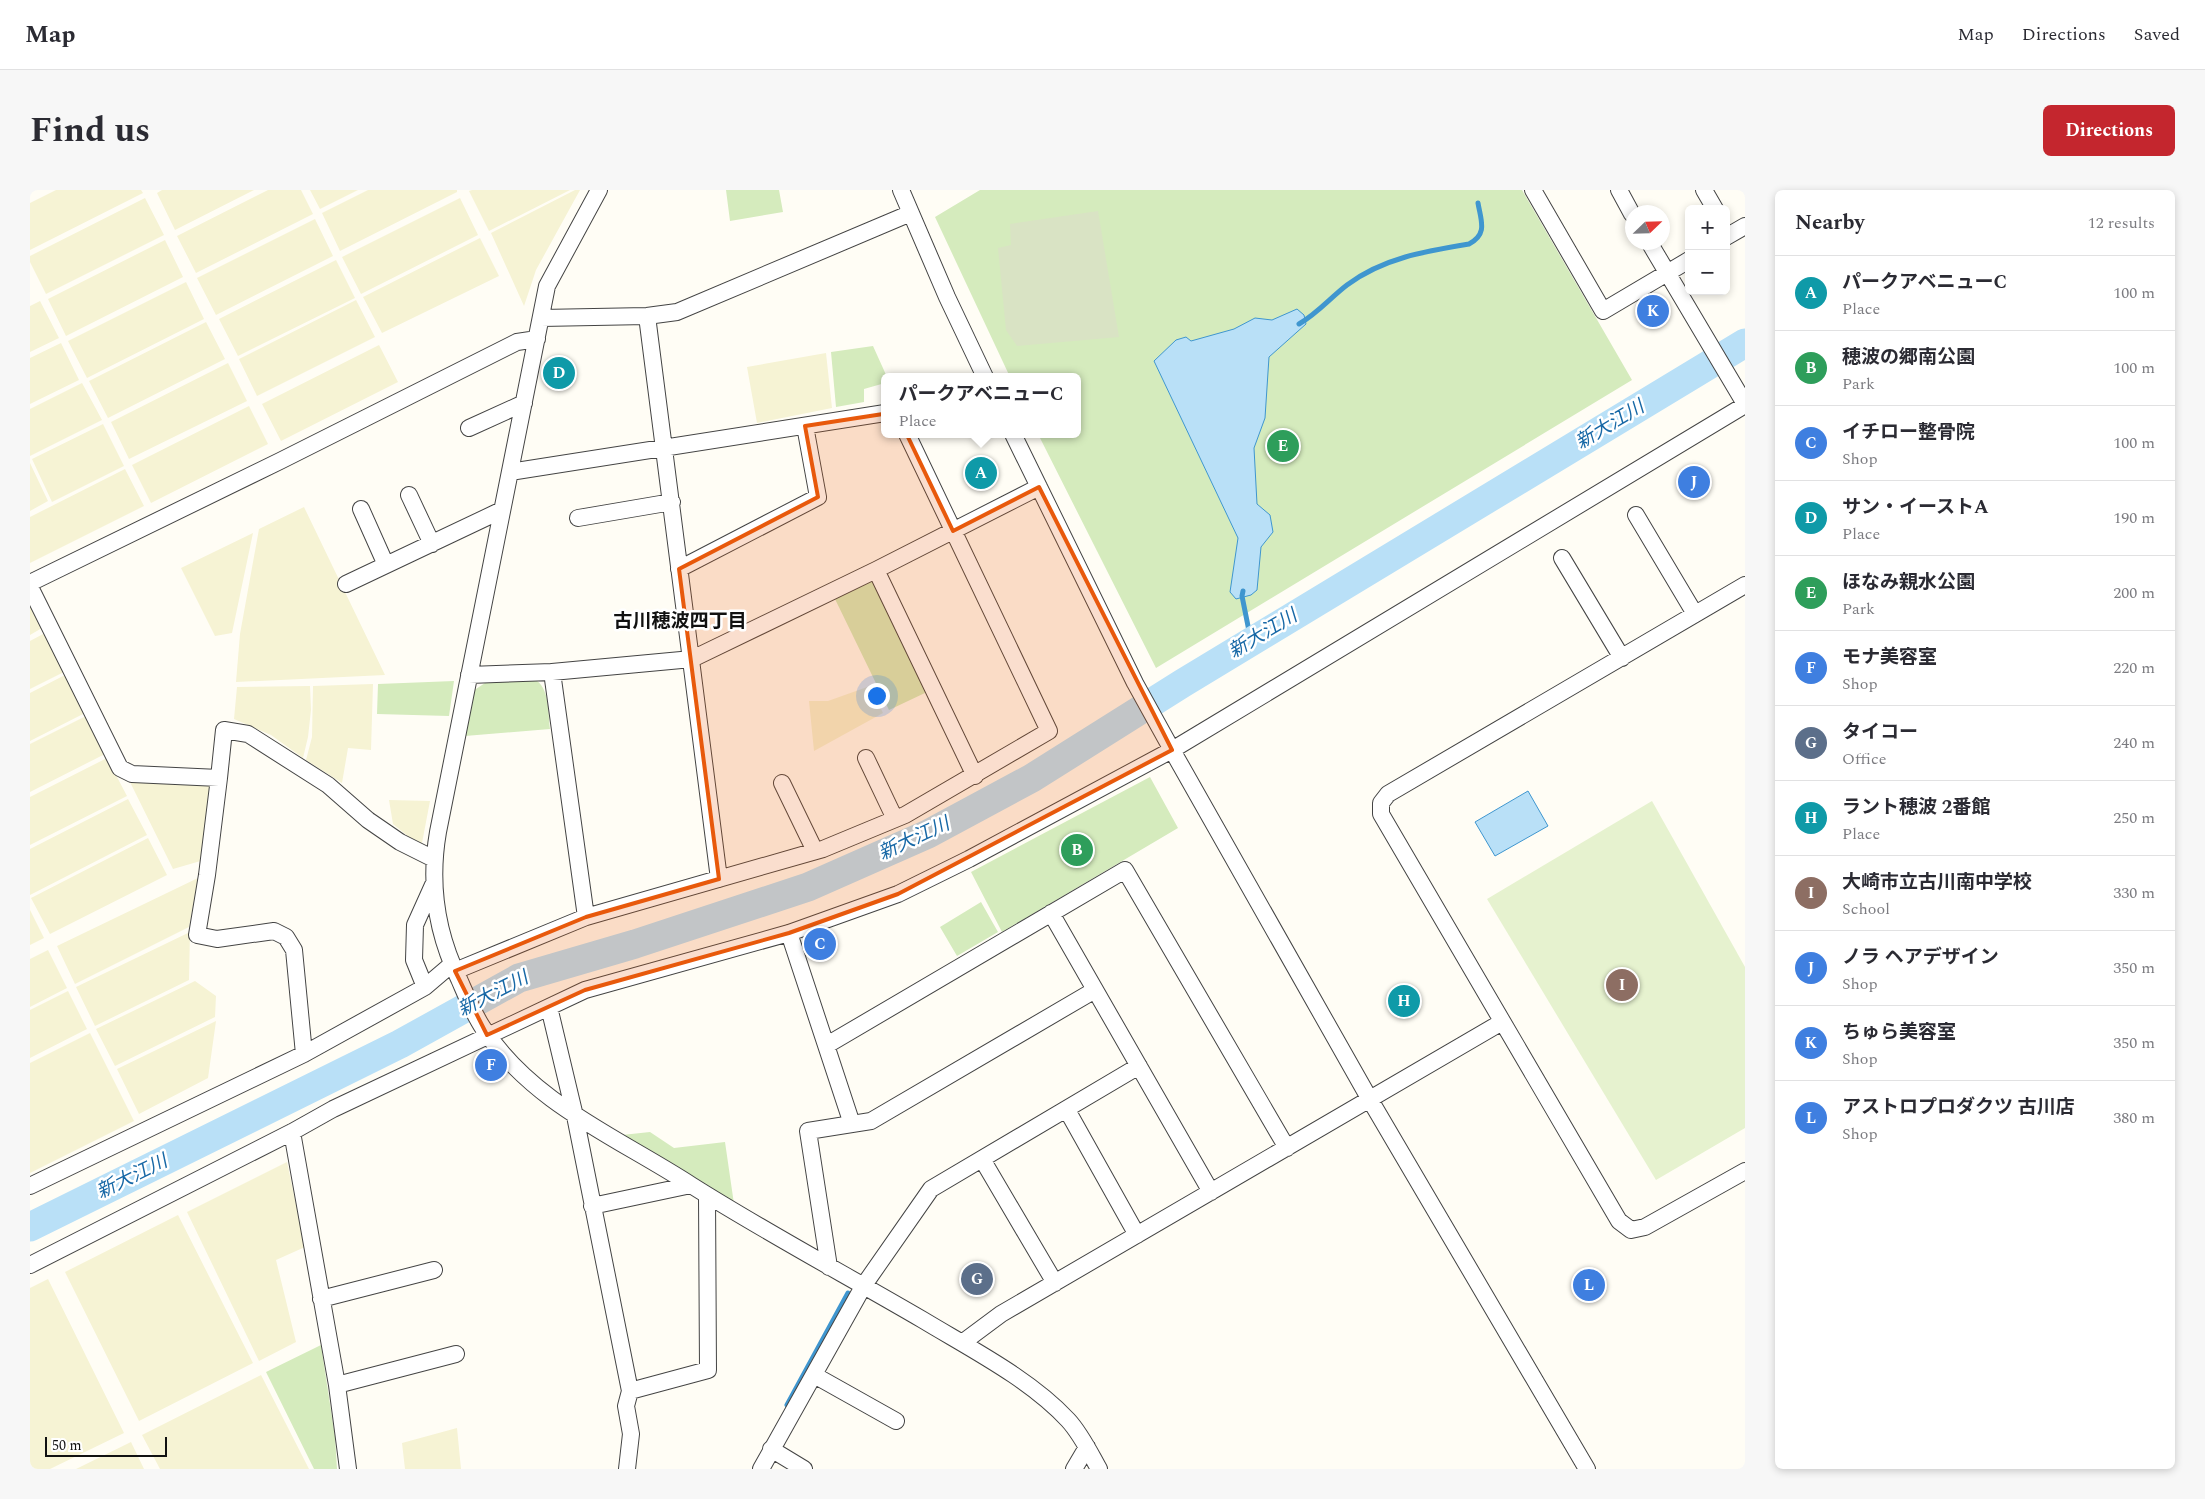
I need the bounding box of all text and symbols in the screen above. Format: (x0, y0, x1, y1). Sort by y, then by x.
text: Map (25, 17, 75, 53)
text: Map (1958, 21, 1994, 48)
text: Directions (2022, 21, 2106, 48)
text: Saved (2134, 21, 2180, 48)
text: Find us (30, 104, 150, 157)
button: Directions (2043, 105, 2175, 156)
north arrow (1625, 205, 1670, 250)
map controls (1685, 205, 1730, 295)
button: + (1685, 205, 1730, 250)
text: Nearby (1795, 207, 1865, 239)
text: 12 results (2088, 211, 2155, 235)
button: − (1685, 250, 1730, 295)
text: パークアベニューC (1842, 268, 2007, 297)
text: A (1805, 281, 1817, 305)
text: 100 m (2113, 281, 2155, 305)
pin: K (1637, 292, 1669, 330)
text: Place (1842, 297, 1880, 321)
text: 穂波の郷南公園 (1842, 343, 1975, 372)
pin: D (543, 354, 575, 392)
text: B (1805, 356, 1817, 380)
text: 100 m (2113, 356, 2155, 380)
text: Park (1842, 372, 1875, 396)
popup (881, 373, 1081, 438)
text: パークアベニューC (898, 380, 1064, 409)
water label: 新大江川 (1570, 392, 1652, 457)
text: Place (898, 409, 937, 433)
text: イチロー整骨院 (1842, 418, 1975, 447)
pin: E (1267, 427, 1299, 465)
text: C (1805, 431, 1817, 455)
text: 100 m (2113, 431, 2155, 455)
text: Shop (1842, 447, 1878, 471)
pin: A (965, 454, 997, 492)
pin: J (1678, 463, 1710, 501)
text: サン・イーストA (1842, 493, 1989, 522)
text: D (1805, 506, 1817, 530)
text: 190 m (2113, 506, 2155, 530)
text: Place (1842, 522, 1880, 546)
text: ほなみ親水公園 (1842, 568, 1975, 597)
text: E (1806, 581, 1816, 605)
text: 200 m (2113, 581, 2155, 605)
text: Park (1842, 597, 1875, 621)
water label: 新大江川 (1223, 601, 1305, 666)
district label: 古川穂波四丁目 (613, 607, 747, 636)
text: モナ美容室 (1842, 643, 1937, 672)
text: F (1806, 656, 1816, 680)
text: 220 m (2113, 656, 2155, 680)
text: Shop (1842, 672, 1878, 696)
your location (864, 683, 890, 709)
text: タイコー (1842, 718, 1918, 747)
text: G (1805, 731, 1817, 755)
text: 240 m (2113, 731, 2155, 755)
text: Office (1842, 747, 1886, 771)
text: ラント穂波 2番館 (1842, 793, 1990, 822)
text: H (1804, 806, 1818, 830)
text: 250 m (2113, 806, 2155, 830)
water label: 新大江川 (873, 809, 956, 868)
text: Place (1842, 822, 1880, 846)
pin: B (1061, 831, 1093, 869)
text: 大崎市立古川南中学校 (1842, 868, 2032, 897)
text: I (1808, 881, 1814, 905)
text: 330 m (2113, 881, 2155, 905)
text: School (1842, 897, 1890, 921)
pin: C (804, 925, 836, 963)
text: ノラ ヘアデザイン (1842, 943, 1999, 972)
text: J (1808, 956, 1814, 980)
text: 350 m (2113, 956, 2155, 980)
water label: 新大江川 (453, 963, 535, 1024)
pin: I (1606, 966, 1638, 1004)
text: Shop (1842, 972, 1878, 996)
pin: H (1388, 982, 1420, 1020)
text: ちゅら美容室 (1842, 1018, 1956, 1047)
text: K (1805, 1031, 1817, 1055)
text: 350 m (2113, 1031, 2155, 1055)
pin: F (475, 1046, 507, 1084)
text: Shop (1842, 1047, 1878, 1071)
text: アストロプロダクツ 古川店 (1842, 1093, 2075, 1122)
text: L (1806, 1106, 1816, 1130)
text: 380 m (2113, 1106, 2155, 1130)
text: Shop (1842, 1122, 1878, 1146)
water label: 新大江川 (91, 1146, 174, 1207)
pin: G (961, 1260, 993, 1298)
pin: L (1573, 1266, 1605, 1304)
scale bar (45, 1434, 168, 1457)
text: 50 m (52, 1435, 82, 1456)

